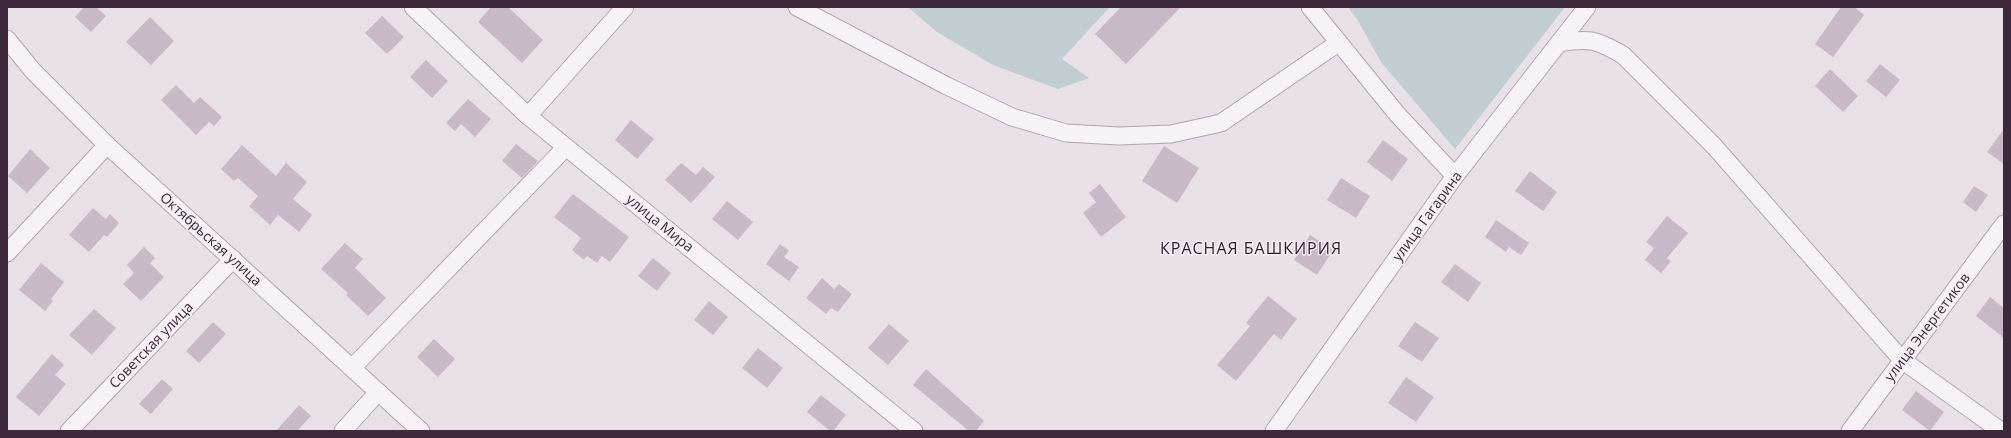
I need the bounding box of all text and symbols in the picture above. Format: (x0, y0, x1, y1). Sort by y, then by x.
street label: улица Гагарина (1387, 167, 1466, 265)
street label: Октябрьская улица (156, 188, 266, 290)
street label: улица Мира (622, 189, 698, 256)
district label: КРАСНАЯ БАШКИРИЯ (1160, 237, 1342, 259)
street label: улица Энергетиков (1880, 269, 1974, 385)
street label: Советская улица (104, 297, 197, 392)

